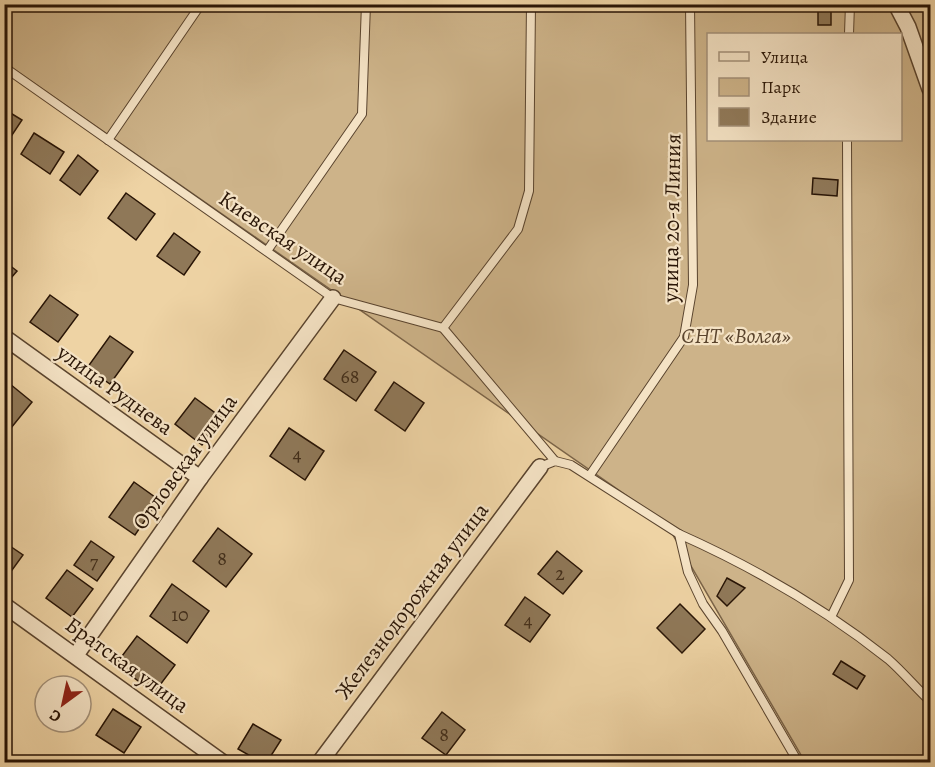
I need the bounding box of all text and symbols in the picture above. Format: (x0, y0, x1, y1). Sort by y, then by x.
legend (707, 33, 902, 141)
text: Улица (761, 45, 809, 69)
text: Парк (761, 75, 801, 99)
text: Здание (761, 105, 817, 129)
street label: улица 20-я Линия (656, 133, 688, 304)
street label: Киевская улица (213, 184, 354, 293)
park label: СНТ «Волга» (681, 321, 791, 351)
street label: улица Руднева (50, 337, 180, 443)
house number: 68 (341, 363, 359, 390)
street label: Орловская улица (126, 387, 245, 536)
house number: 4 (292, 441, 302, 468)
street label: Железнодорожная улица (328, 496, 496, 705)
house number: 8 (217, 545, 227, 572)
house number: 7 (90, 548, 99, 575)
house number: 2 (555, 560, 565, 587)
house number: 10 (171, 601, 189, 628)
house number: 4 (523, 607, 533, 634)
street label: Братская улица (59, 610, 196, 721)
north arrow (33, 674, 93, 734)
text: С (45, 704, 66, 728)
house number: 8 (439, 721, 449, 748)

